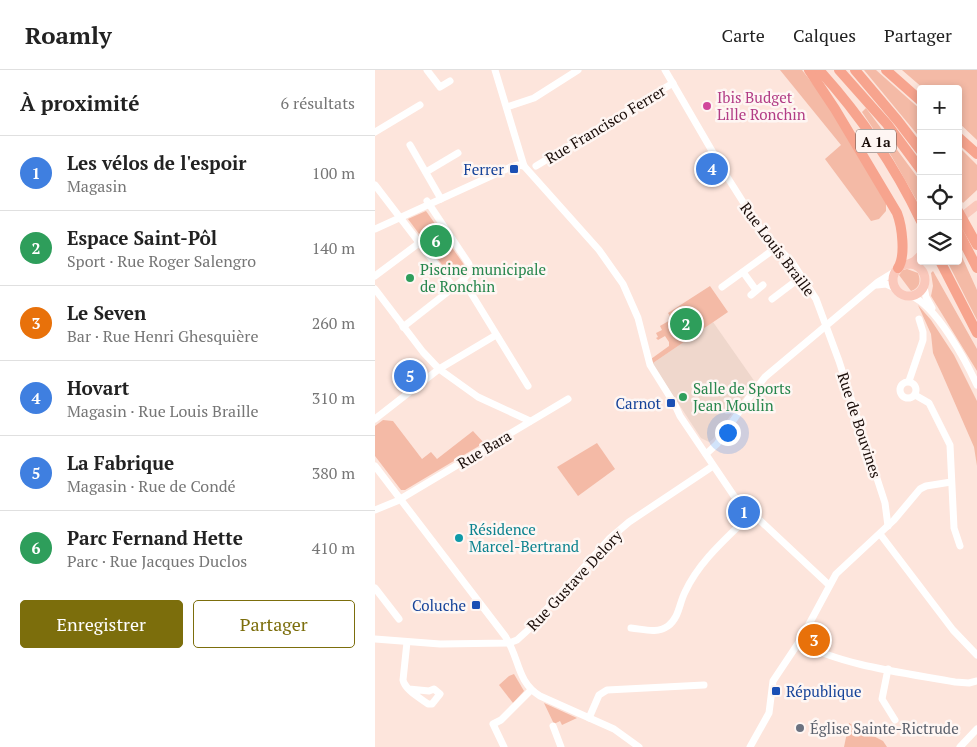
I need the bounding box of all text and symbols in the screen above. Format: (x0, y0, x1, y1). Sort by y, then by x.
text: Roamly (25, 19, 112, 51)
text: Carte (722, 23, 765, 47)
text: Calques (793, 23, 856, 47)
text: Partager (884, 23, 952, 47)
street label: Rue Francisco Ferrer (541, 80, 669, 168)
map controls (917, 85, 962, 265)
button: + (917, 85, 962, 130)
place label: Ibis Budget Lille Ronchin (717, 87, 806, 124)
text: À proximité (20, 89, 140, 117)
text: 6 résultats (281, 92, 355, 114)
marker: Ibis Budget Lille Ronchin (701, 100, 713, 112)
road number: A 1a (856, 129, 896, 152)
button: − (917, 130, 962, 175)
text: Les vélos de l'espoir (67, 150, 246, 175)
pin: 4 (696, 150, 728, 188)
place label: Ferrer (463, 159, 504, 179)
text: 1 (31, 162, 41, 184)
text: 100 m (312, 162, 355, 184)
marker: Ferrer (508, 163, 520, 175)
text: Magasin (67, 175, 127, 197)
button: locate (917, 175, 962, 220)
street label: Rue Louis Braille (736, 198, 820, 300)
button: layers (917, 220, 962, 265)
pin: 6 (420, 222, 452, 260)
text: Espace Saint-Pôl (67, 225, 217, 250)
text: 2 (31, 237, 41, 259)
text: 140 m (312, 237, 355, 259)
text: Sport · Rue Roger Salengro (67, 250, 256, 272)
place label: Piscine municipale de Ronchin (420, 259, 546, 296)
marker: Piscine municipale de Ronchin (404, 272, 416, 284)
text: Le Seven (67, 300, 146, 325)
pin: 2 (670, 305, 702, 343)
text: 3 (31, 312, 41, 334)
text: 260 m (312, 312, 355, 334)
text: Bar · Rue Henri Ghesquière (67, 325, 258, 347)
pin: 5 (394, 357, 426, 395)
street label: Rue de Bouvines (833, 370, 887, 480)
text: Hovart (67, 375, 129, 400)
place label: Salle de Sports Jean Moulin (693, 378, 791, 415)
text: 4 (31, 387, 41, 409)
text: 310 m (312, 387, 355, 409)
marker: Salle de Sports Jean Moulin (677, 391, 689, 403)
place label: Carnot (615, 393, 661, 413)
marker: Carnot (665, 397, 677, 409)
text: Magasin · Rue Louis Braille (67, 400, 259, 422)
your location (715, 420, 741, 446)
street label: Rue Bara (453, 425, 515, 473)
text: La Fabrique (67, 450, 174, 475)
text: 5 (31, 462, 41, 484)
text: 380 m (312, 462, 355, 484)
text: Magasin · Rue de Condé (67, 475, 236, 497)
pin: 1 (728, 493, 760, 531)
place label: Résidence Marcel-Bertrand (469, 519, 579, 556)
text: Parc Fernand Hette (67, 525, 243, 550)
street label: Rue Gustave Delory (522, 525, 626, 635)
marker: Résidence Marcel-Bertrand (453, 532, 465, 544)
text: 6 (31, 537, 41, 559)
text: 410 m (312, 537, 355, 559)
text: Parc · Rue Jacques Duclos (67, 550, 247, 572)
place label: Coluche (412, 595, 466, 615)
marker: Coluche (470, 599, 482, 611)
button: Enregistrer (20, 600, 183, 648)
button: Partager (193, 600, 355, 648)
pin: 3 (798, 621, 830, 659)
place label: République (786, 681, 862, 701)
marker: République (770, 685, 782, 697)
place label: Église Sainte-Rictrude (810, 718, 959, 738)
marker: Église Sainte-Rictrude (794, 722, 806, 734)

